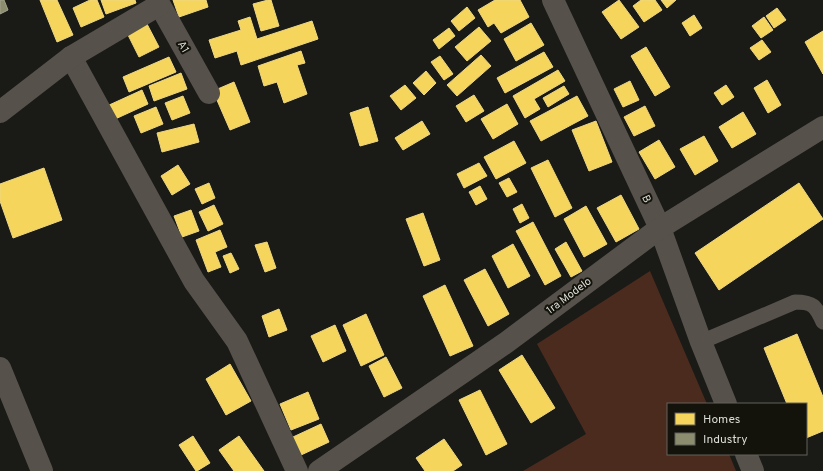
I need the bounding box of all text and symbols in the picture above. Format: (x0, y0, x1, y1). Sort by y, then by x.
street label: A1 (174, 39, 192, 55)
street label: B (638, 193, 654, 205)
street label: 1ra Modelo (544, 275, 594, 317)
legend (667, 403, 807, 455)
text: Homes (703, 412, 740, 428)
text: Industry (703, 432, 748, 448)

